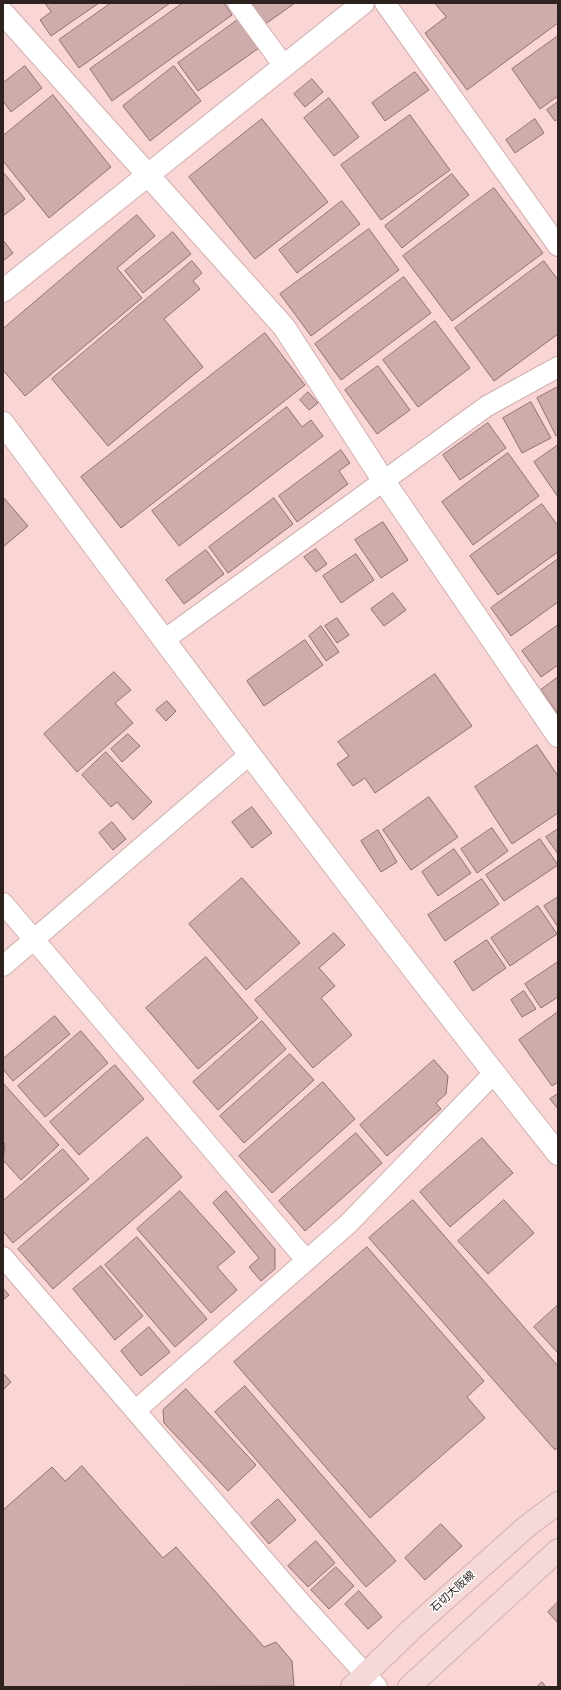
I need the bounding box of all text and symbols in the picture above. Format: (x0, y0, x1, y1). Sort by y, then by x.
street label: 石切大阪線 (428, 1569, 478, 1615)

